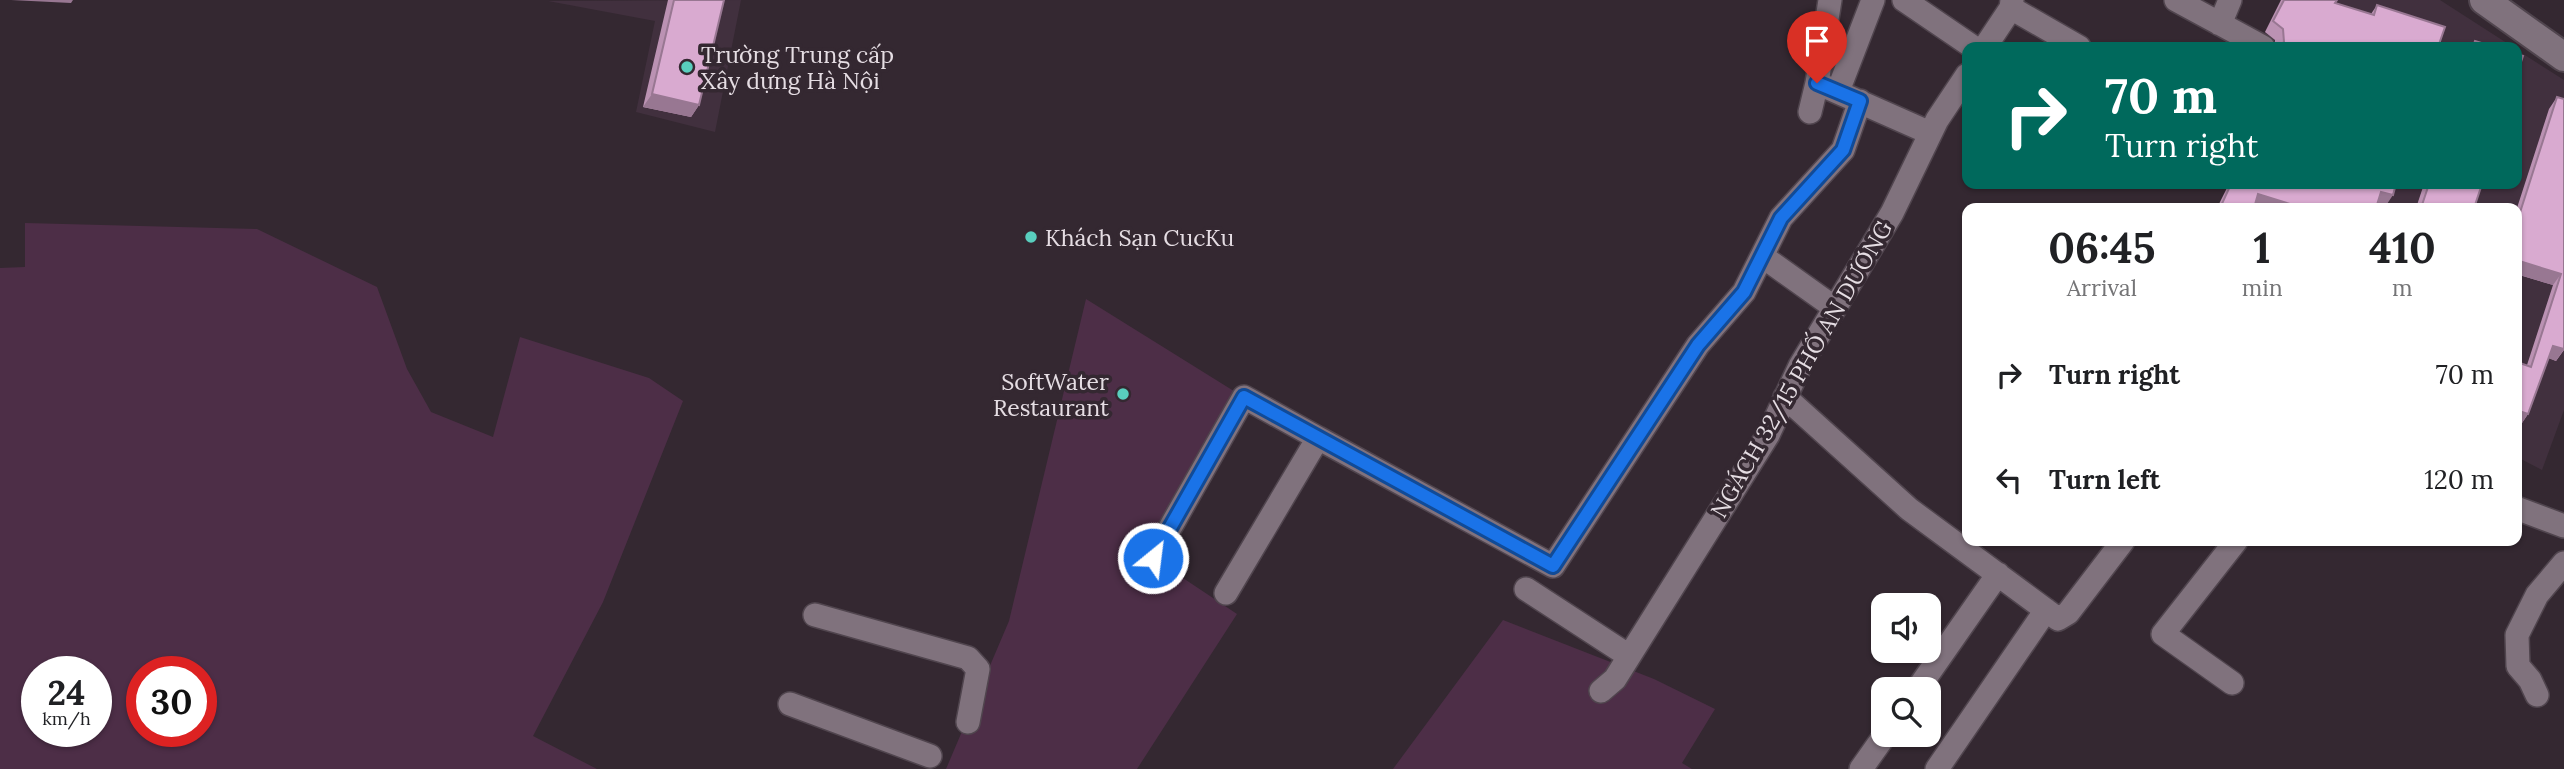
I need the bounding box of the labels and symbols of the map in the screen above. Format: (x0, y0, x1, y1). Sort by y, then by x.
pin (1787, 11, 1847, 83)
place label: Trường Trung cấp Xây dựng Hà Nội (701, 40, 894, 95)
marker: Trường Trung cấp Xây dựng Hà Nội (679, 59, 695, 75)
street label: NGÁCH 32/15 PHỐ AN DƯƠNG (1704, 215, 1899, 523)
place label: Khách Sạn CucKu (1045, 223, 1234, 252)
marker: Khách Sạn CucKu (1023, 229, 1039, 245)
place label: SoftWater Restaurant (993, 367, 1109, 422)
marker: SoftWater Restaurant (1115, 386, 1131, 402)
position arrow (1116, 521, 1190, 595)
speed limit sign: 30 (126, 656, 217, 747)

